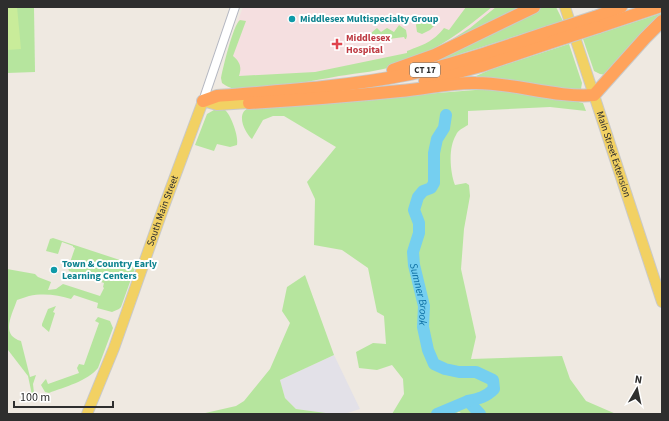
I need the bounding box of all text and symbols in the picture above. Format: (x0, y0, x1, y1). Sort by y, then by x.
place label: Middlesex Multispecialty Group (300, 12, 439, 26)
marker: Middlesex Multispecialty Group (287, 14, 297, 24)
place label: Middlesex Hospital (346, 31, 390, 57)
marker: Middlesex Hospital (331, 38, 343, 50)
road number: CT 17 (410, 63, 440, 77)
street label: Main Street Extension (593, 109, 634, 199)
street label: South Main Street (143, 173, 182, 248)
place label: Town & Country Early Learning Centers (62, 257, 158, 283)
water label: Sumner Brook (406, 261, 432, 327)
marker: Town & Country Early Learning Centers (49, 265, 59, 275)
north arrow (617, 369, 657, 409)
text: N (634, 372, 643, 388)
scale bar (14, 383, 113, 409)
text: 100 m (20, 389, 50, 406)

